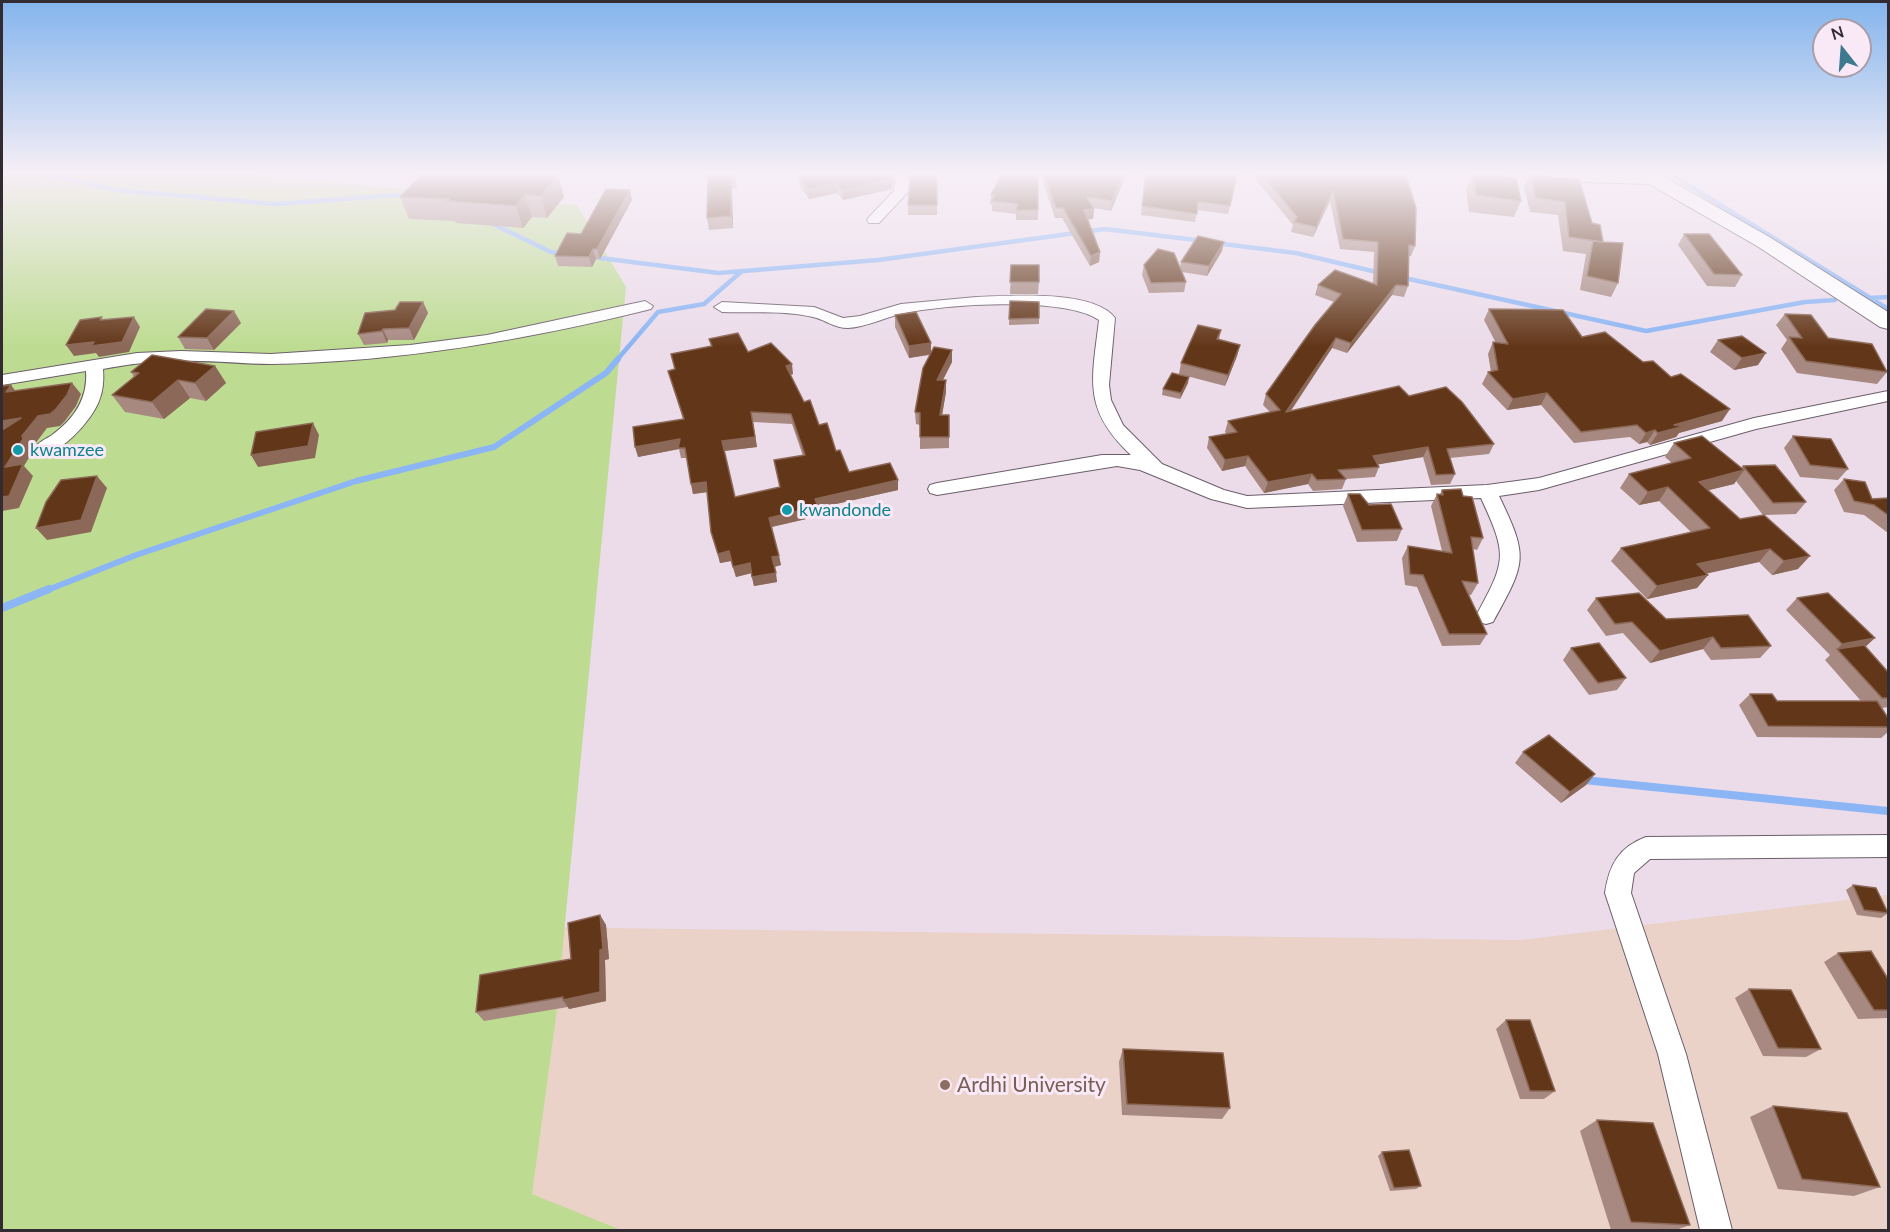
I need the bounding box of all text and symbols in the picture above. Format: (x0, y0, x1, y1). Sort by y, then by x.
north arrow (1812, 18, 1872, 78)
text: N (1828, 21, 1846, 43)
place label: kwamzee (30, 439, 104, 461)
marker: kwamzee (11, 443, 25, 457)
place label: kwandonde (799, 499, 891, 521)
marker: kwandonde (780, 503, 794, 517)
place label: Ardhi University (957, 1072, 1106, 1098)
marker: Ardhi University (938, 1078, 952, 1092)

